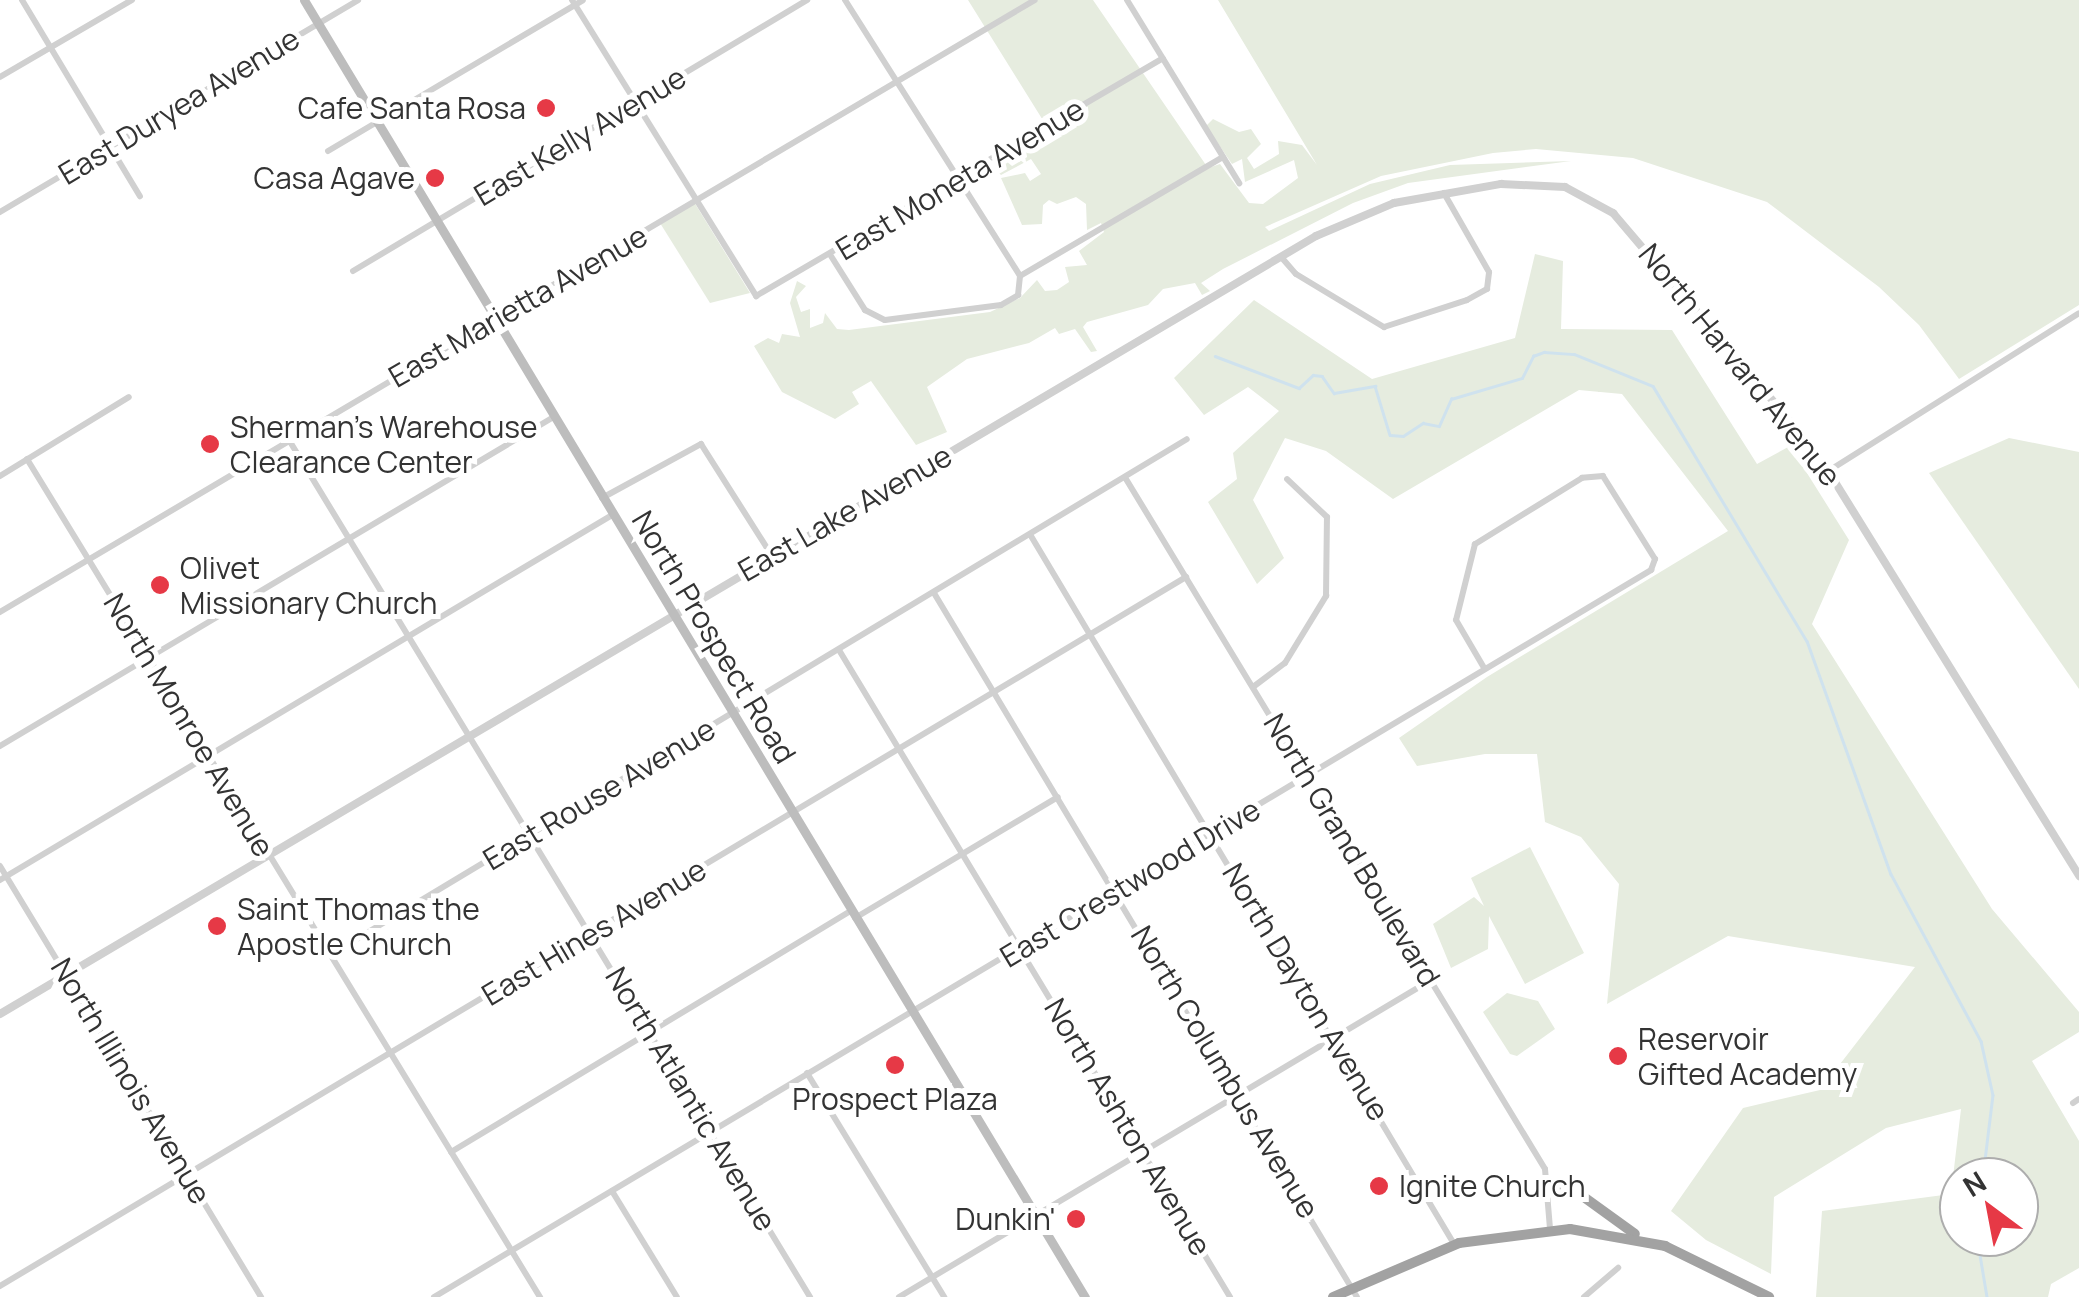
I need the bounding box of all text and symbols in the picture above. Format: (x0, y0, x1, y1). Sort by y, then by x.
street label: East Duryea Avenue (52, 20, 306, 192)
street label: East Kelly Avenue (468, 59, 692, 213)
place label: Cafe Santa Rosa (298, 90, 526, 126)
street label: East Moneta Avenue (829, 91, 1091, 267)
marker: Cafe Santa Rosa (535, 97, 557, 119)
place label: Casa Agave (253, 160, 415, 196)
marker: Casa Agave (424, 167, 446, 189)
street label: East Marietta Avenue (382, 217, 654, 395)
street label: North Harvard Avenue (1631, 237, 1849, 493)
place label: Sherman's Warehouse Clearance Center (230, 409, 537, 480)
marker: Sherman's Warehouse Clearance Center (199, 433, 221, 455)
street label: East Lake Avenue (732, 437, 958, 589)
street label: North Prospect Road (624, 504, 804, 770)
place label: Olivet Missionary Church (180, 550, 437, 620)
marker: Olivet Missionary Church (149, 574, 171, 596)
street label: North Monroe Avenue (96, 587, 282, 863)
street label: North Grand Boulevard (1256, 707, 1448, 993)
street label: East Rouse Avenue (477, 711, 721, 877)
street label: East Crestwood Drive (994, 791, 1266, 975)
street label: East Hines Avenue (476, 851, 712, 1013)
street label: North Dayton Avenue (1215, 857, 1397, 1127)
place label: Saint Thomas the Apostle Church (237, 891, 480, 962)
marker: Saint Thomas the Apostle Church (206, 915, 228, 937)
street label: North Columbus Avenue (1123, 919, 1327, 1225)
street label: North Illinois Avenue (43, 952, 219, 1210)
street label: North Atlantic Avenue (598, 961, 784, 1237)
street label: North Ashton Avenue (1037, 992, 1219, 1262)
place label: Reservoir Gifted Academy (1638, 1021, 1857, 1092)
marker: Reservoir Gifted Academy (1607, 1045, 1629, 1067)
marker: Prospect Plaza (884, 1054, 906, 1076)
place label: Prospect Plaza (792, 1081, 998, 1117)
north arrow (1939, 1157, 2039, 1257)
text: N (1956, 1162, 1993, 1205)
place label: Ignite Church (1399, 1168, 1586, 1204)
marker: Ignite Church (1368, 1175, 1390, 1197)
place label: Dunkin' (955, 1201, 1056, 1237)
marker: Dunkin' (1065, 1208, 1087, 1230)

